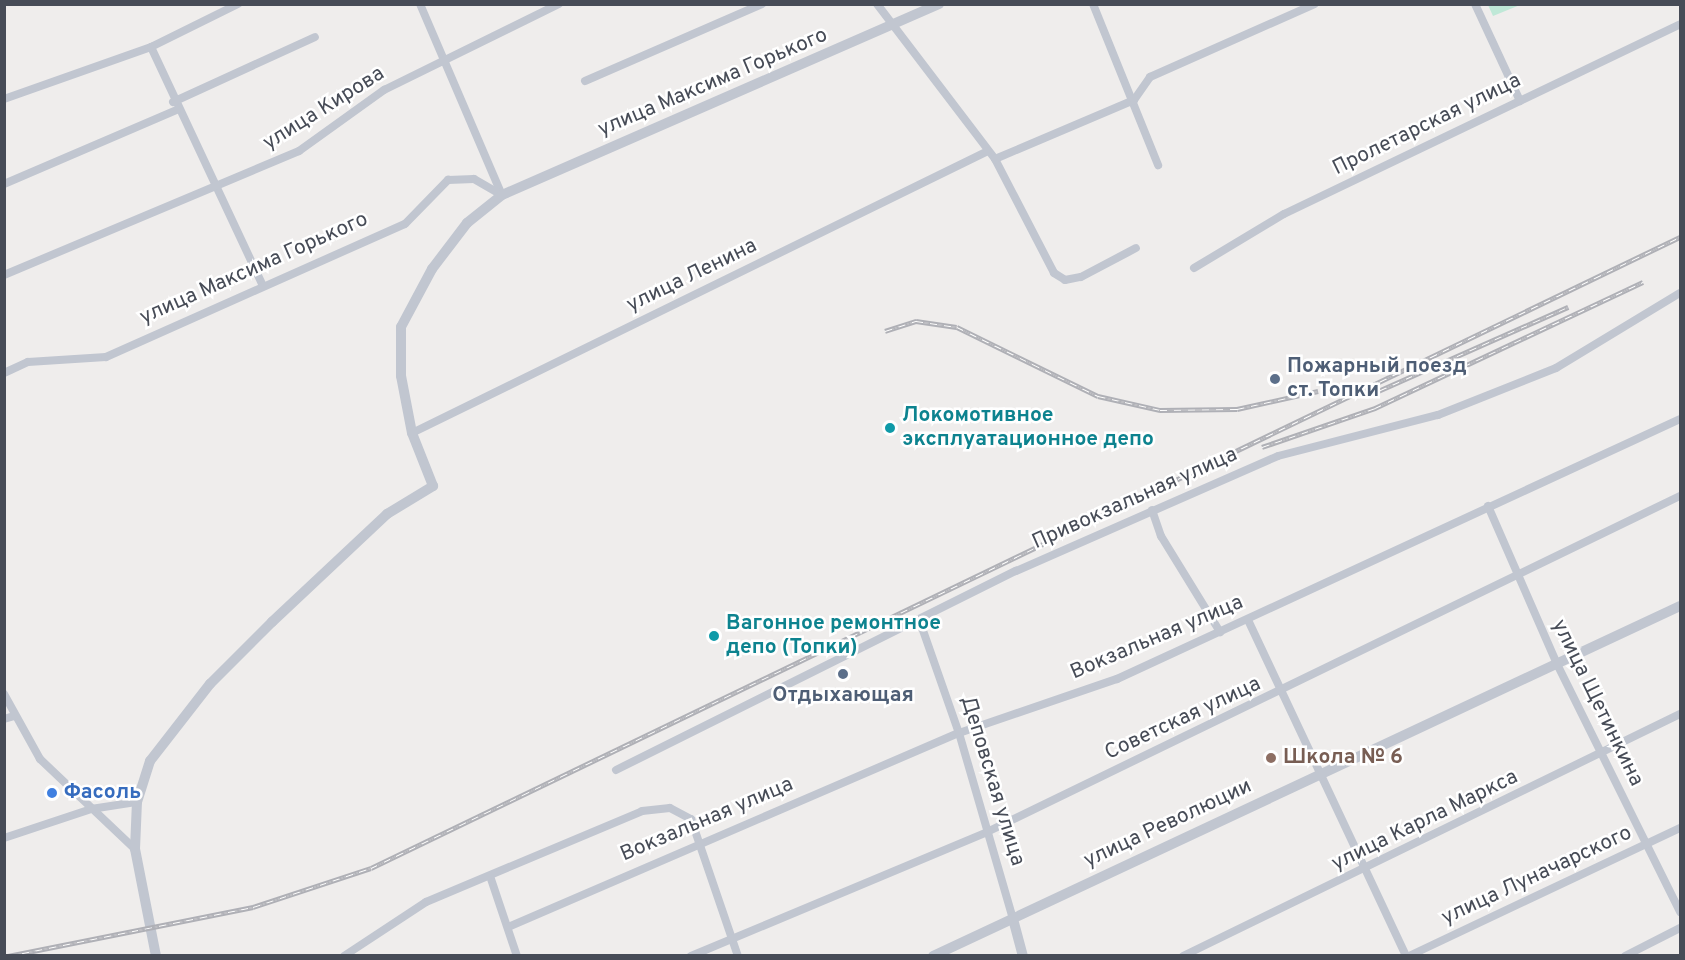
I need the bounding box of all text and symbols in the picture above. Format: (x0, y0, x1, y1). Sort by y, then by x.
street label: улица Максима Горького (594, 23, 832, 143)
street label: улица Кирова (259, 62, 389, 156)
street label: Пролетарская улица (1329, 68, 1525, 182)
street label: улица Максима Горького (136, 207, 372, 331)
street label: улица Ленина (623, 234, 761, 318)
place label: Пожарный поезд ст. Топки (1287, 354, 1467, 404)
marker: Пожарный поезд ст. Топки (1268, 372, 1282, 386)
place label: Локомотивное эксплуатационное депо (902, 403, 1154, 453)
marker: Локомотивное эксплуатационное депо (883, 421, 897, 435)
street label: Привокзальная улица (1029, 442, 1241, 556)
street label: Вокзальная улица (1067, 590, 1247, 686)
place label: Вагонное ремонтное депо (Топки) (726, 611, 941, 661)
street label: улица Щетинкина (1546, 615, 1648, 791)
marker: Вагонное ремонтное депо (Топки) (707, 629, 721, 643)
marker: Отдыхающая (836, 667, 850, 681)
street label: Советская улица (1101, 672, 1265, 766)
place label: Отдыхающая (772, 683, 914, 709)
street label: Деповская улица (954, 693, 1030, 869)
place label: Школа № 6 (1283, 745, 1403, 771)
marker: Школа № 6 (1264, 751, 1278, 765)
street label: улица Карла Маркса (1328, 765, 1522, 877)
street label: Вокзальная улица (617, 772, 797, 868)
street label: улица Революции (1080, 774, 1256, 874)
place label: Фасоль (64, 780, 141, 806)
marker: Фасоль (45, 786, 59, 800)
street label: улица Луначарского (1438, 821, 1636, 931)

